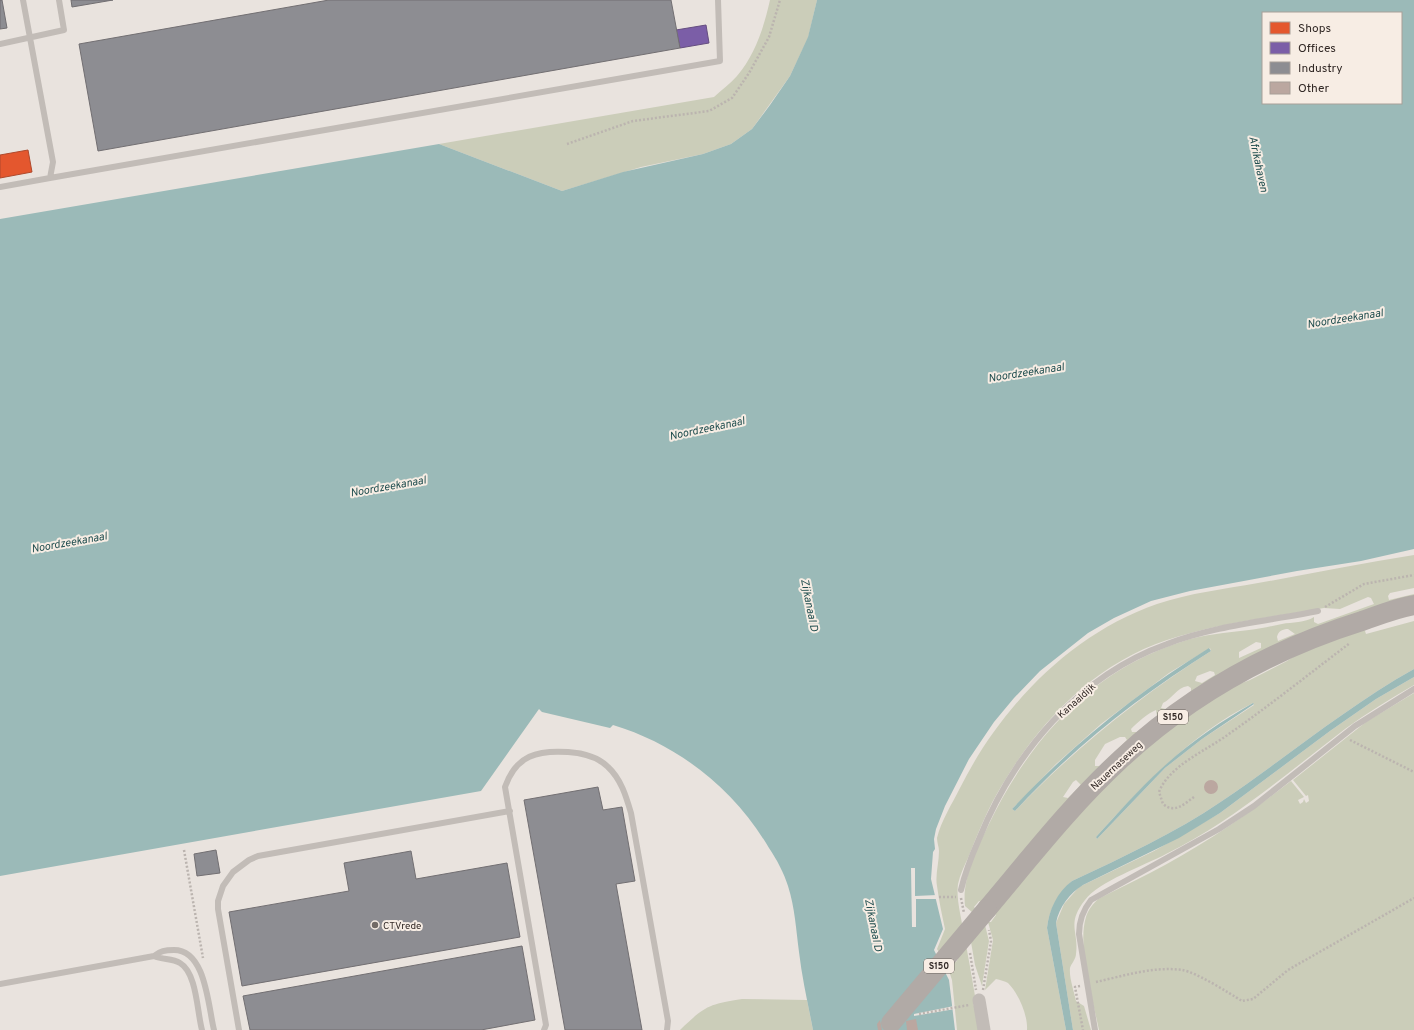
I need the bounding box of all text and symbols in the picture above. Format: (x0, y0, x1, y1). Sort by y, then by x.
legend (1262, 12, 1402, 104)
text: Shops (1298, 21, 1331, 37)
text: Offices (1298, 41, 1336, 57)
text: Industry (1298, 61, 1343, 77)
text: Other (1298, 81, 1330, 97)
water label: Afrikahaven (1245, 135, 1271, 193)
water label: Noordzeekanaal (1306, 306, 1385, 332)
water label: Noordzeekanaal (987, 360, 1066, 386)
water label: Noordzeekanaal (668, 414, 747, 444)
water label: Noordzeekanaal (349, 473, 428, 501)
water label: Noordzeekanaal (30, 529, 109, 557)
water label: Zijkanaal D (797, 578, 821, 633)
street label: Kanaaldijk (1055, 681, 1099, 722)
road number: S150 (1158, 710, 1188, 724)
street label: Nauernaseweg (1088, 739, 1146, 793)
water label: Zijkanaal D (861, 898, 885, 953)
marker: CTVrede (370, 920, 380, 930)
place label: CTVrede (383, 920, 421, 933)
road number: S150 (924, 959, 954, 973)

